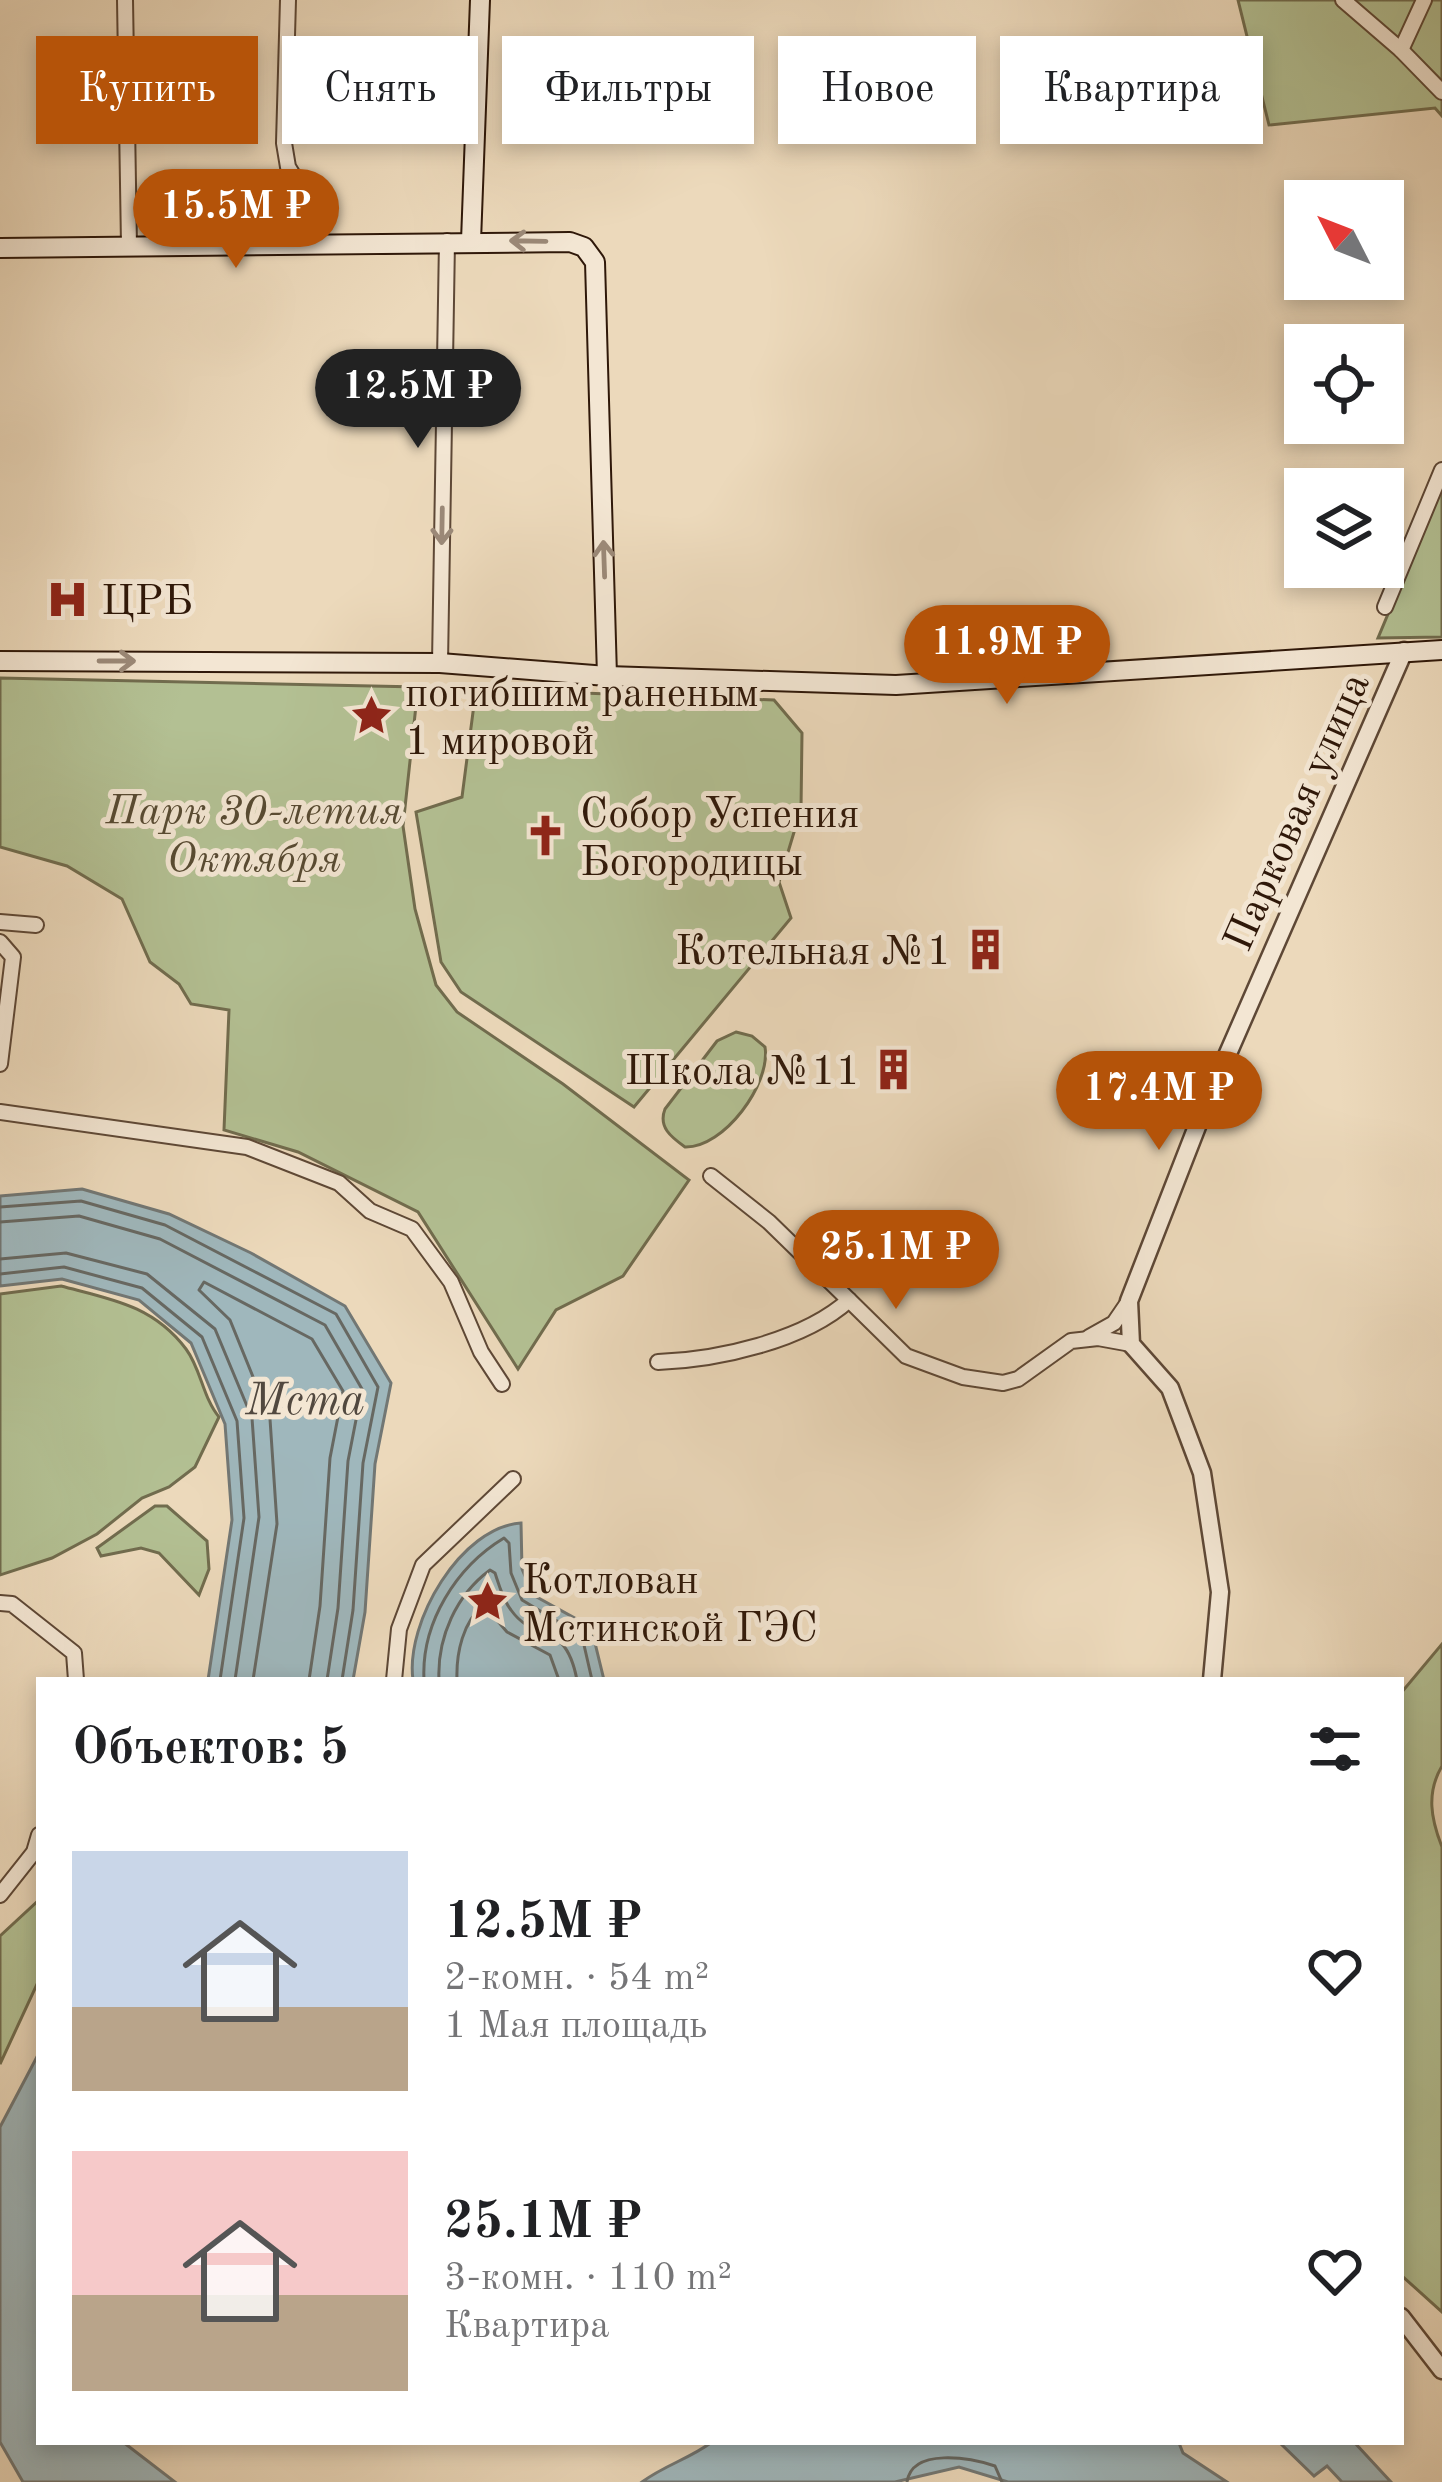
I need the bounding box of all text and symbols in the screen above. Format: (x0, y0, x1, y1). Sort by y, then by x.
chip: Купить (36, 36, 258, 144)
chip: Снять (282, 36, 478, 144)
chip: Фильтры (502, 36, 754, 144)
chip: Новое (778, 36, 976, 144)
chip: Квартира (1000, 36, 1263, 144)
pin: 15.5M ₽ (125, 169, 347, 271)
north arrow (1284, 180, 1404, 300)
map controls (1284, 180, 1404, 588)
text: 15.5M ₽ (160, 188, 312, 227)
one-way arrow (509, 230, 548, 252)
button: locate (1284, 324, 1404, 444)
pin: 12.5M ₽ (307, 349, 529, 451)
text: 12.5M ₽ (342, 368, 494, 407)
button: layers (1284, 468, 1404, 588)
one-way arrow (431, 506, 453, 545)
one-way arrow (592, 540, 615, 579)
hospital icon: ЦРБ (44, 576, 90, 622)
place label: ЦРБ (101, 582, 193, 624)
pin: 11.9M ₽ (896, 605, 1118, 707)
text: 11.9M ₽ (931, 624, 1083, 663)
one-way arrow (97, 650, 136, 672)
street label: Парковая улица (1219, 667, 1379, 958)
place label: погибшим раненым 1 мировой (405, 674, 759, 764)
place icon: погибшим раненым 1 мировой (348, 692, 394, 738)
park label: Парк 30-летия Октября (105, 792, 402, 882)
place label: Собор Успения Богородицы (580, 795, 859, 885)
church icon: Собор Успения Богородицы (523, 813, 569, 859)
building icon: Котельная №1 (962, 926, 1008, 972)
place label: Котельная №1 (675, 932, 951, 974)
building icon: Школа №11 (871, 1046, 917, 1092)
pin: 17.4M ₽ (1048, 1051, 1270, 1153)
place label: Школа №11 (625, 1052, 860, 1094)
text: 17.4M ₽ (1083, 1070, 1235, 1109)
pin: 25.1M ₽ (785, 1210, 1007, 1312)
text: 25.1M ₽ (820, 1229, 972, 1268)
water label: Мста (244, 1380, 365, 1425)
place label: Котлован Мстинской ГЭС (522, 1561, 818, 1651)
place icon: Котлован Мстинской ГЭС (465, 1579, 511, 1625)
icon: filters (1302, 1716, 1368, 1782)
text: Объектов: 5 (72, 1724, 349, 1775)
text: 12.5M ₽ (444, 1898, 643, 1949)
icon: home (168, 1899, 312, 2043)
icon: heart (1302, 1938, 1368, 2004)
text: 2-комн. · 54 m² (444, 1959, 709, 1998)
text: 1 Мая площадь (444, 2007, 707, 2046)
text: 25.1M ₽ (444, 2198, 643, 2249)
icon: home (168, 2199, 312, 2343)
icon: heart (1302, 2238, 1368, 2304)
text: 3-комн. · 110 m² (444, 2259, 732, 2298)
text: Квартира (444, 2307, 609, 2346)

